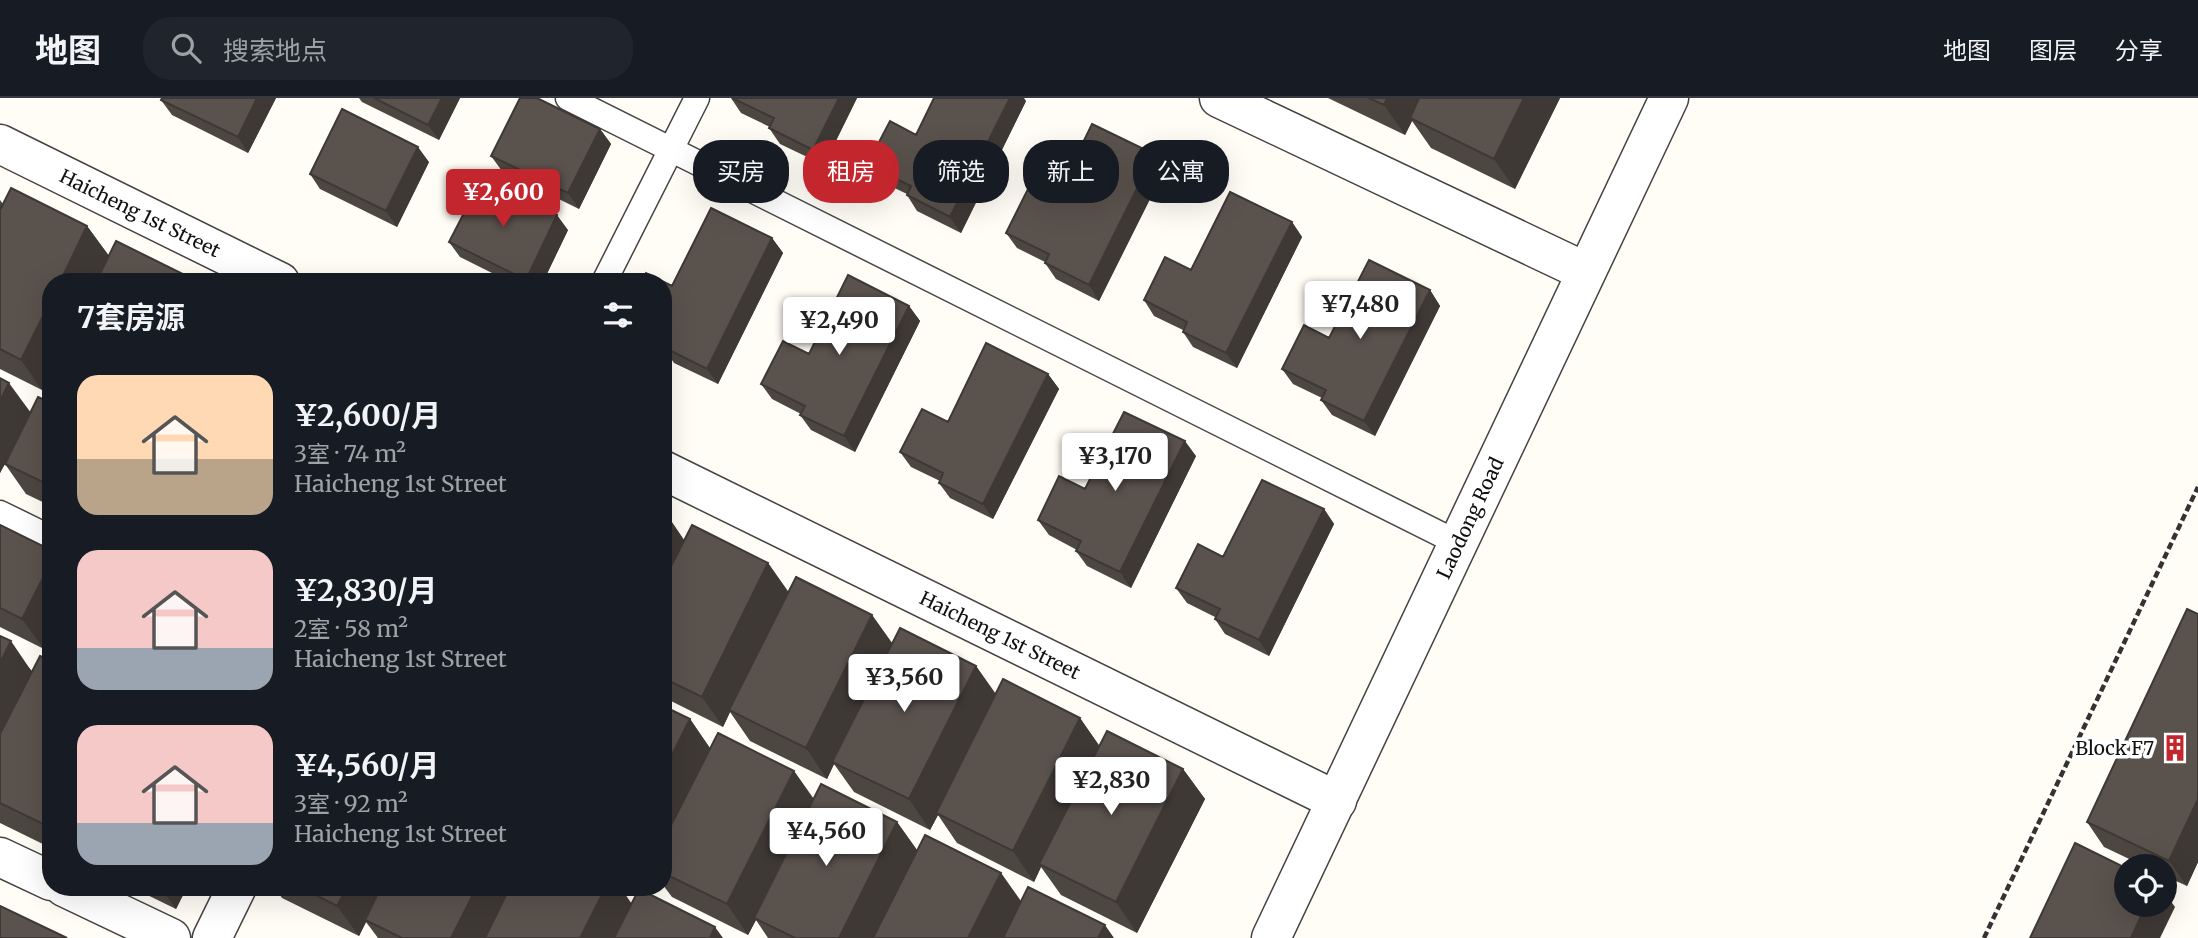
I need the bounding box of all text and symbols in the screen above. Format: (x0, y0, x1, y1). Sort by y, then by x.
search box (143, 17, 633, 80)
icon: search (167, 29, 205, 67)
text: 地图 (35, 30, 101, 71)
text: 搜索地点 (223, 34, 327, 67)
text: 地图 (1943, 35, 1991, 66)
text: 图层 (2029, 35, 2077, 66)
text: 分享 (2115, 35, 2163, 66)
chip: 买房 (693, 140, 789, 203)
chip: 租房 (803, 140, 899, 203)
chip: 筛选 (913, 140, 1009, 203)
chip: 新上 (1023, 140, 1119, 203)
chip: 公寓 (1133, 140, 1229, 203)
street label: Haicheng 1st Street (56, 164, 225, 263)
pin: ¥2,600 (446, 170, 560, 229)
text: ¥2,600 (462, 177, 544, 206)
pin: ¥7,480 (1303, 282, 1417, 341)
text: ¥7,480 (1321, 289, 1399, 318)
icon: filters (599, 296, 637, 334)
text: 7套房源 (77, 298, 185, 336)
pin: ¥2,490 (782, 298, 896, 357)
text: ¥2,490 (799, 305, 879, 334)
text: ¥2,600/月 (294, 396, 441, 434)
icon: home (133, 403, 217, 487)
pin: ¥3,170 (1058, 434, 1172, 493)
text: 3室 · 74 m² (294, 439, 406, 468)
text: ¥3,170 (1078, 441, 1152, 470)
street label: Laodong Road (1431, 453, 1509, 583)
text: Haicheng 1st Street (294, 469, 507, 498)
text: ¥2,830/月 (294, 571, 438, 609)
icon: home (133, 578, 217, 662)
street label: Haicheng 1st Street (916, 586, 1085, 685)
text: 2室 · 58 m² (294, 614, 408, 643)
text: Haicheng 1st Street (294, 644, 507, 673)
pin: ¥3,560 (847, 654, 961, 714)
text: ¥3,560 (864, 662, 944, 691)
building icon: Block F7 (2160, 733, 2190, 763)
place label: Block F7 (2075, 736, 2154, 760)
text: ¥4,560/月 (294, 746, 440, 784)
icon: home (133, 753, 217, 837)
pin: ¥2,830 (1054, 758, 1168, 817)
text: ¥2,830 (1071, 765, 1151, 794)
text: 3室 · 92 m² (294, 789, 408, 818)
pin: ¥4,560 (769, 808, 883, 868)
text: ¥4,560 (786, 816, 866, 845)
text: Haicheng 1st Street (294, 819, 507, 848)
map controls (2114, 854, 2177, 917)
button: locate (2114, 854, 2177, 917)

